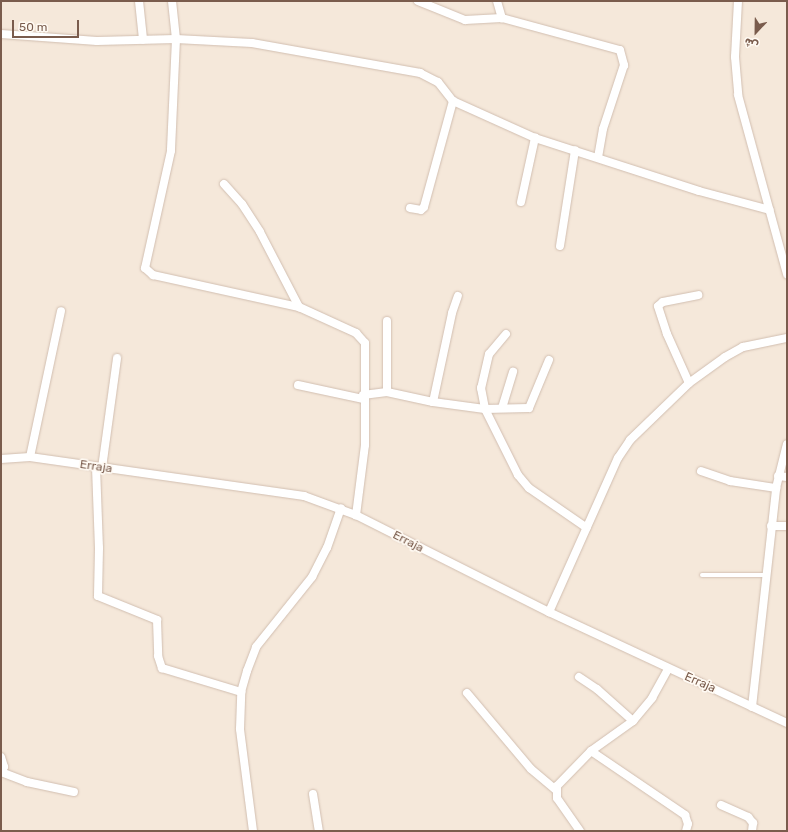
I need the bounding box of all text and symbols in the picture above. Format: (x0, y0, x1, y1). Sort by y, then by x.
scale bar (14, 12, 81, 38)
north arrow (736, 12, 776, 52)
text: 50 m (19, 20, 47, 34)
text: ش (742, 35, 760, 52)
street label: Erraja (79, 458, 113, 476)
street label: Erraja (390, 528, 426, 556)
street label: Erraja (682, 670, 718, 696)

